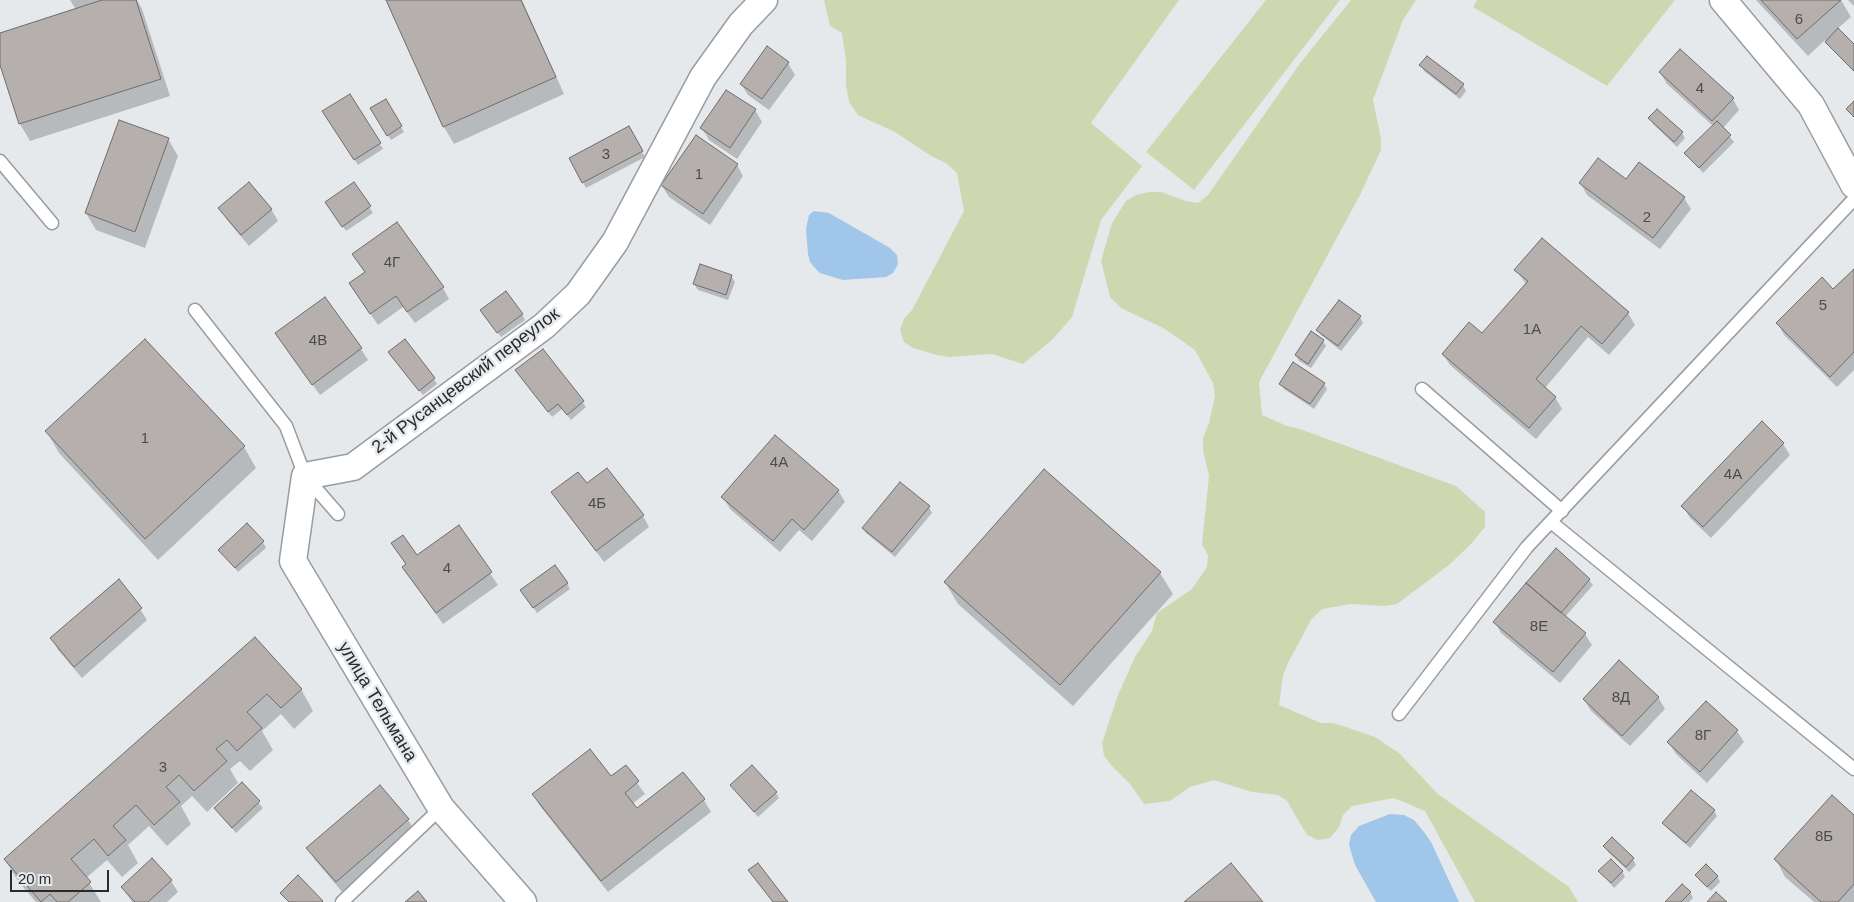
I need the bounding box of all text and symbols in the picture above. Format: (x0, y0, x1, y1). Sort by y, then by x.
house number: 6 (1795, 11, 1803, 29)
house number: 4 (1696, 80, 1704, 98)
house number: 3 (602, 146, 610, 164)
house number: 1 (695, 166, 703, 184)
house number: 2 (1643, 209, 1651, 227)
house number: 4Г (384, 254, 400, 272)
house number: 5 (1819, 297, 1827, 315)
street label: 2-й Русанцевский переулок (368, 303, 564, 459)
house number: 1А (1523, 321, 1541, 339)
house number: 4В (309, 332, 327, 350)
house number: 1 (141, 430, 149, 448)
house number: 4А (770, 454, 788, 472)
house number: 4А (1724, 466, 1742, 484)
house number: 4Б (588, 495, 606, 513)
house number: 4 (443, 560, 451, 578)
house number: 8Е (1530, 618, 1548, 636)
street label: улица Тельмана (333, 638, 421, 766)
house number: 8Д (1612, 689, 1630, 707)
house number: 8Г (1695, 727, 1711, 745)
house number: 3 (159, 759, 167, 777)
house number: 8Б (1815, 828, 1833, 846)
scale bar (12, 860, 111, 892)
text: 20 m (18, 870, 51, 887)

